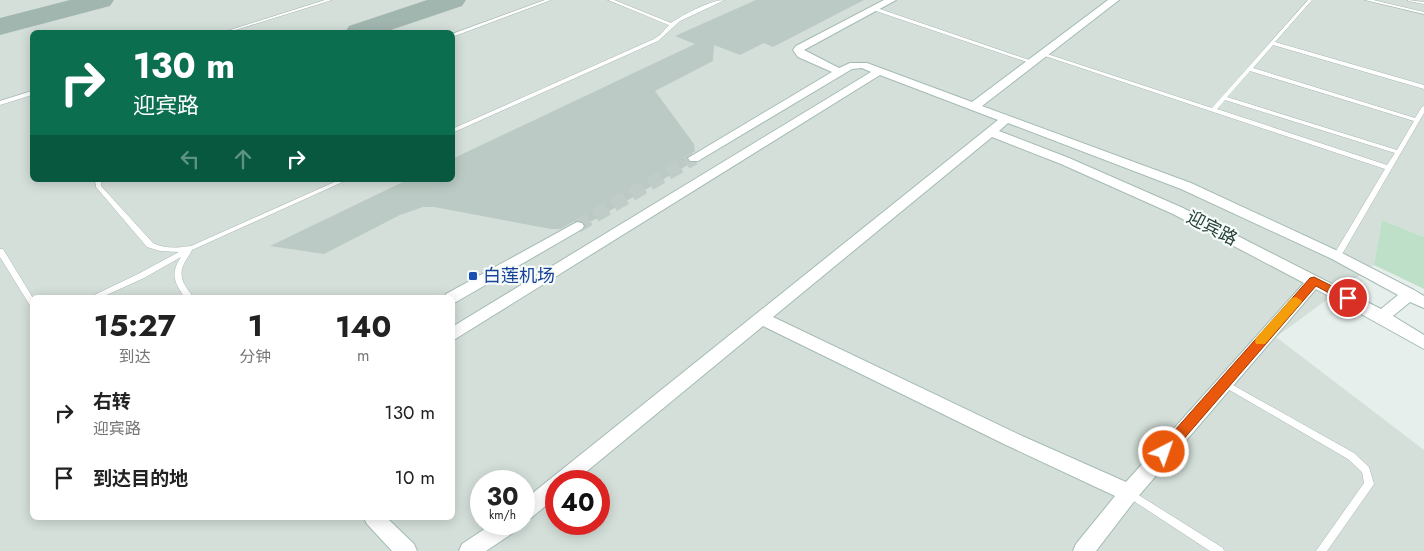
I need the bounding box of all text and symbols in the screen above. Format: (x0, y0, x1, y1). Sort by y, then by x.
text: 130 m (133, 41, 235, 91)
icon: right (50, 50, 115, 115)
text: 迎宾路 (133, 89, 199, 121)
icon: left (176, 145, 204, 173)
icon: ahead (229, 145, 257, 173)
icon: right (282, 145, 310, 173)
street label: 迎宾路 (1182, 204, 1242, 252)
place label: 白莲机场 (483, 263, 555, 289)
marker: 白莲机场 (467, 270, 479, 282)
pin (1327, 277, 1369, 319)
icon: arrive (1334, 284, 1362, 312)
text: 15:27 (94, 304, 176, 347)
text: 1 (248, 304, 263, 347)
text: 140 (335, 305, 391, 348)
text: m (357, 344, 369, 367)
text: 到达 (119, 345, 151, 368)
text: 分钟 (239, 345, 271, 368)
text: 右转 (93, 388, 131, 415)
icon: right (50, 399, 78, 427)
text: 130 m (384, 399, 435, 426)
text: 迎宾路 (93, 417, 141, 440)
position arrow (1137, 425, 1189, 477)
icon: arrive (50, 464, 78, 492)
text: 10 m (395, 464, 435, 491)
text: 到达目的地 (93, 465, 188, 492)
speed limit sign: 40 (545, 470, 610, 535)
text: 30 (486, 478, 519, 514)
text: km/h (489, 506, 516, 524)

